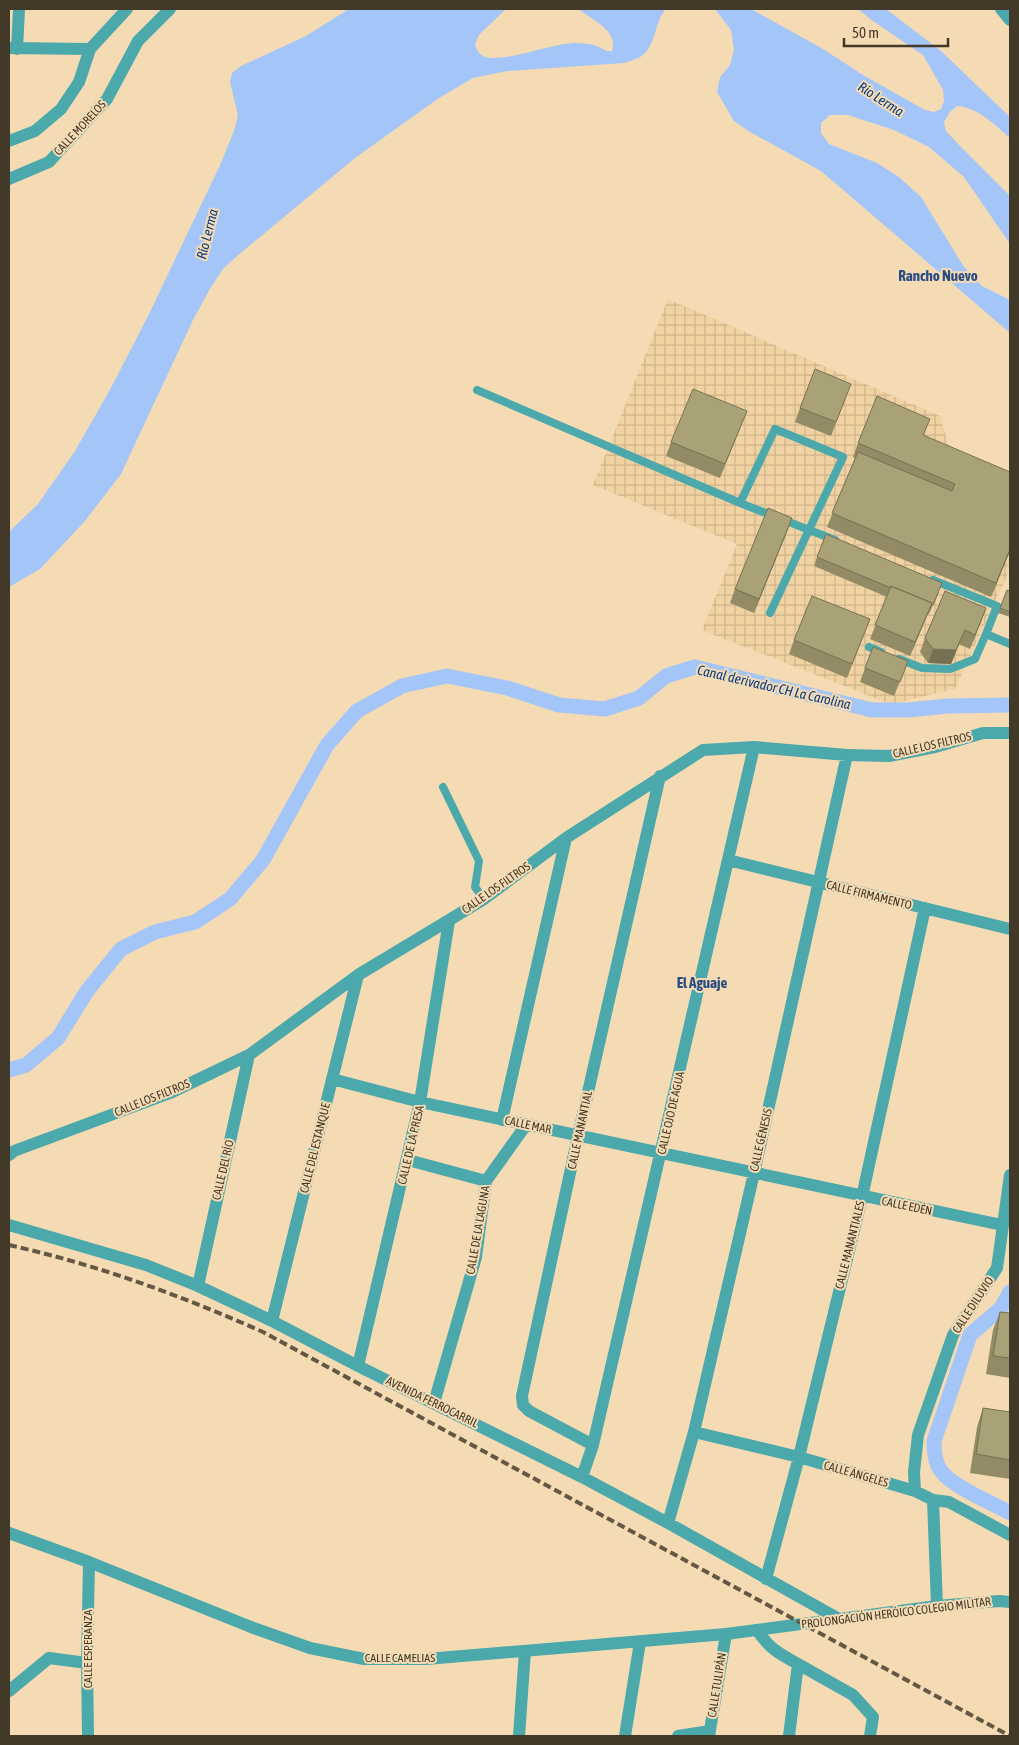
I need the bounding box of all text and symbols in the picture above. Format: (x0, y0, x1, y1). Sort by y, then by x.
scale bar (844, 15, 948, 47)
text: 50 m (852, 24, 879, 41)
water label: Río Lerma (855, 78, 907, 120)
street label: CALLE MORELOS (51, 98, 109, 158)
water label: Río Lerma (193, 207, 221, 261)
district label: Rancho Nuevo (898, 267, 978, 284)
water label: Canal derivador CH La Carolina (696, 662, 853, 713)
street label: CALLE LOS FILTROS (891, 729, 973, 761)
street label: CALLE LOS FILTROS (459, 859, 533, 917)
street label: CALLE FIRMAMENTO (825, 878, 913, 912)
district label: El Aguaje (677, 974, 728, 991)
street label: CALLE OJO DE AGUA (655, 1070, 687, 1156)
street label: CALLE LOS FILTROS (112, 1077, 192, 1119)
street label: CALLE MANANTIAL (565, 1089, 595, 1171)
street label: CALLE DEL ESTANQUE (297, 1101, 333, 1195)
street label: CALLE DE LA PRESA (395, 1104, 427, 1186)
street label: CALLE GÉNESIS (747, 1107, 775, 1173)
street label: CALLE MAR (503, 1113, 553, 1137)
street label: CALLE DEL RÍO (209, 1138, 237, 1202)
street label: CALLE DE LA LAGUNA (463, 1184, 493, 1275)
street label: CALLE EDÉN (880, 1194, 934, 1218)
street label: CALLE MANANTIALES (832, 1199, 868, 1291)
street label: CALLE DILUVIO (949, 1274, 997, 1336)
street label: AVENIDA FERROCARRIL (384, 1374, 481, 1431)
street label: CALLE ÁNGELES (822, 1458, 890, 1490)
street label: PROLONGACIÓN HERÓICO COLEGIO MILITAR (800, 1594, 992, 1632)
street label: CALLE ESPERANZA (81, 1610, 95, 1688)
street label: CALLE CAMELIAS (365, 1651, 435, 1665)
street label: CALLE TULIPÁN (705, 1651, 729, 1719)

